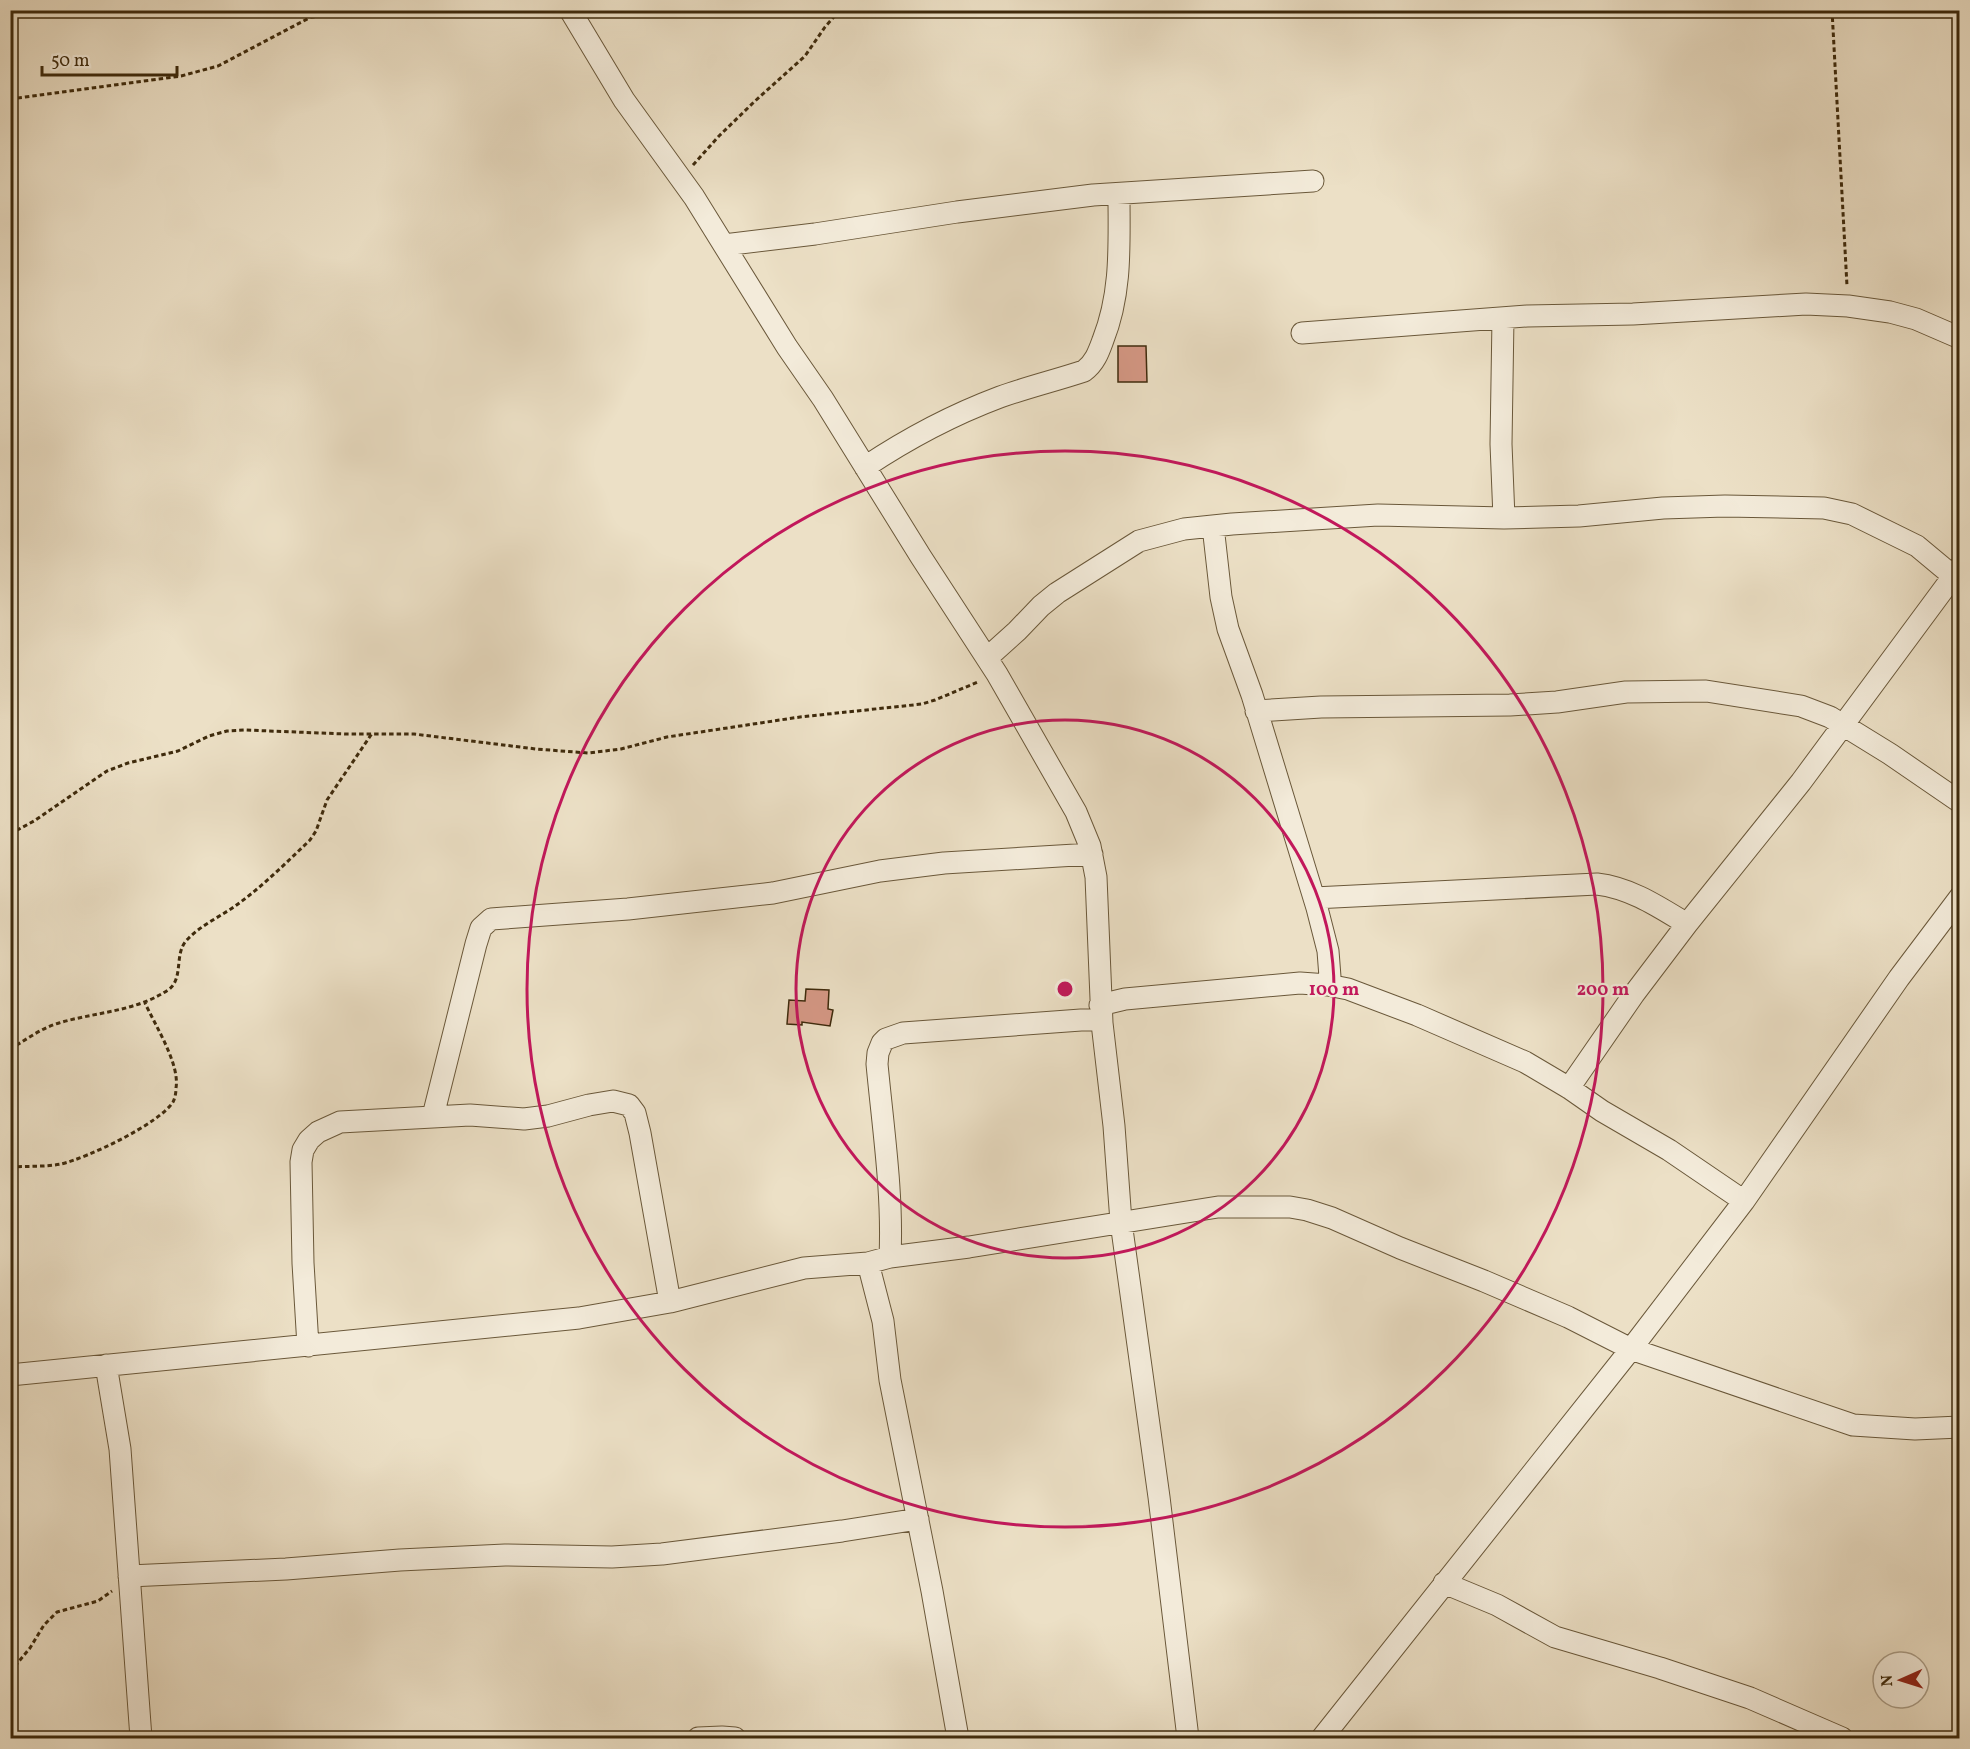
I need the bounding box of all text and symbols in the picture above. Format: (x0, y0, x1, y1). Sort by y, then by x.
scale bar (42, 39, 177, 77)
text: 50 m (51, 49, 90, 74)
text: 100 m (1309, 978, 1359, 1003)
text: 200 m (1577, 978, 1629, 1003)
centre of rings (1055, 979, 1075, 999)
north arrow (1871, 1650, 1931, 1710)
text: N (1877, 1674, 1899, 1687)

